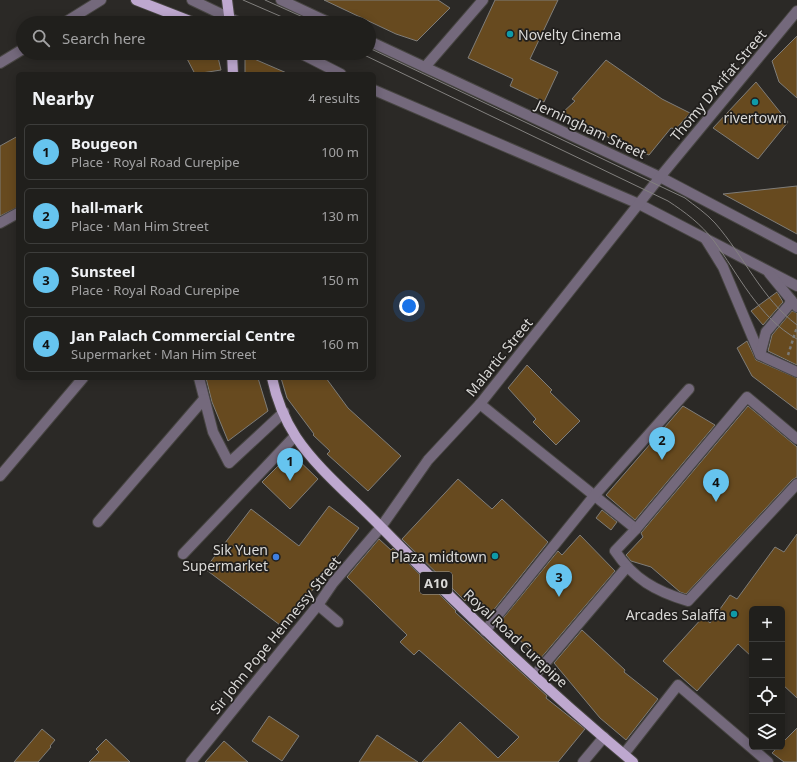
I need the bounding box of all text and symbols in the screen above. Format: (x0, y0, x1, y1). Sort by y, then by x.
search box (16, 16, 376, 60)
place label: Novelty Cinema (518, 25, 621, 44)
street label: Thomy D'Arifat Street (666, 25, 770, 145)
icon: search (30, 27, 52, 49)
text: Search here (62, 28, 145, 48)
marker: Novelty Cinema (505, 29, 515, 39)
text: Nearby (32, 87, 94, 110)
text: 4 results (308, 89, 360, 107)
street label: Jerningham Street (531, 94, 649, 163)
marker: rivertown (750, 97, 760, 107)
place label: rivertown (723, 108, 787, 127)
text: Bougeon (71, 133, 138, 153)
text: 1 (42, 143, 50, 161)
text: 100 m (321, 143, 359, 161)
text: Place · Royal Road Curepipe (71, 153, 240, 171)
text: hall-mark (71, 197, 143, 217)
text: 2 (42, 207, 50, 225)
text: 130 m (321, 207, 359, 225)
text: Place · Man Him Street (71, 217, 209, 235)
text: Sunsteel (71, 261, 135, 281)
text: 3 (42, 271, 50, 289)
text: 150 m (321, 271, 359, 289)
text: Place · Royal Road Curepipe (71, 281, 240, 299)
your location (399, 296, 419, 316)
street label: Malartic Street (461, 314, 537, 400)
text: Jan Palach Commercial Centre (71, 325, 295, 345)
text: 4 (42, 335, 50, 353)
text: 160 m (321, 335, 359, 353)
text: Supermarket · Man Him Street (71, 345, 256, 363)
pin: 2 (649, 427, 675, 460)
pin: 1 (277, 448, 303, 481)
pin: 4 (703, 469, 729, 502)
place label: Sik Yuen Supermarket (182, 540, 268, 575)
place label: Plaza midtown (391, 547, 487, 566)
marker: Plaza midtown (490, 551, 500, 561)
street label: Sir John Pope Hennessy Street (205, 552, 345, 718)
marker: Sik Yuen Supermarket (271, 552, 281, 562)
pin: 3 (546, 564, 572, 597)
road number: A10 (420, 572, 452, 594)
street label: Royal Road Curepipe (460, 585, 572, 691)
place label: Arcades Salaffa (626, 605, 726, 624)
map controls (749, 606, 785, 750)
button: + (749, 606, 785, 642)
marker: Arcades Salaffa (729, 609, 739, 619)
button: − (749, 642, 785, 678)
button: locate (749, 678, 785, 714)
button: layers (749, 714, 785, 750)

